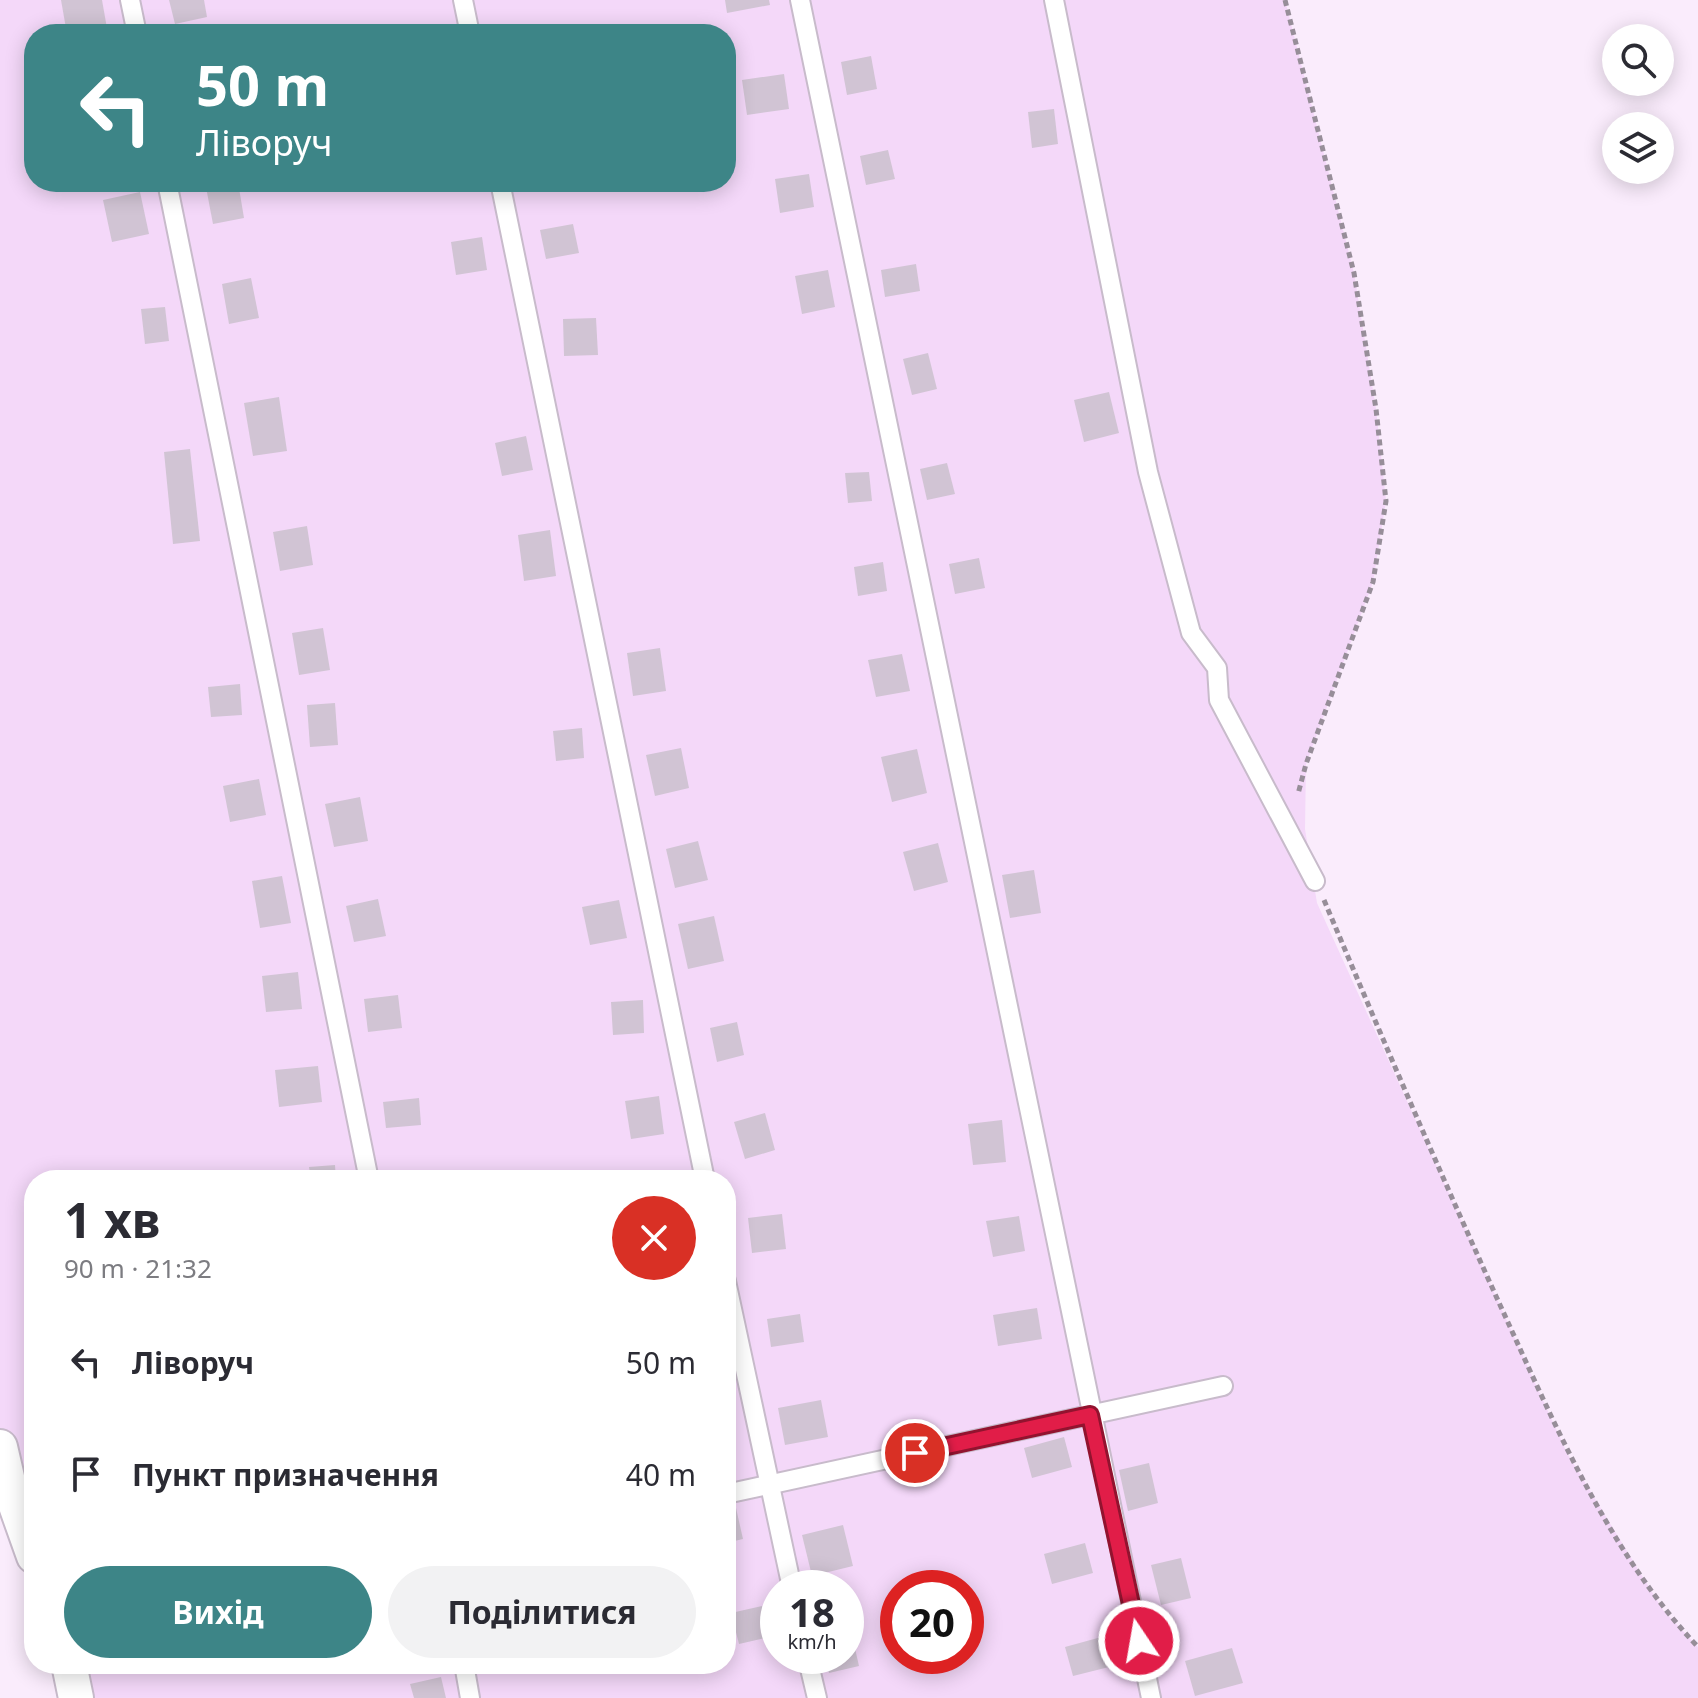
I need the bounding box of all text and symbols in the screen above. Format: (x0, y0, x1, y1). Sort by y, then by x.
map controls (1602, 24, 1674, 184)
button: search (1602, 24, 1674, 96)
text: 50 m (196, 46, 329, 122)
icon: left (64, 56, 168, 160)
button: layers (1602, 112, 1674, 184)
text: Ліворуч (196, 118, 332, 167)
text: 1 хв (64, 1187, 160, 1252)
button: close (612, 1196, 696, 1280)
text: 90 m · 21:32 (64, 1250, 212, 1286)
icon: left (64, 1340, 108, 1384)
text: Ліворуч (132, 1342, 254, 1383)
text: 50 m (626, 1342, 696, 1383)
pin (881, 1419, 949, 1487)
icon: arrive (893, 1431, 937, 1475)
icon: arrive (64, 1452, 108, 1496)
text: Пункт призначення (132, 1454, 439, 1495)
text: 40 m (626, 1454, 696, 1495)
button: Вихід (64, 1566, 372, 1658)
button: Поділитися (388, 1566, 696, 1658)
speed limit sign: 20 (880, 1570, 984, 1674)
text: 18 (789, 1584, 835, 1639)
position arrow (1097, 1599, 1181, 1683)
text: km/h (787, 1628, 837, 1655)

